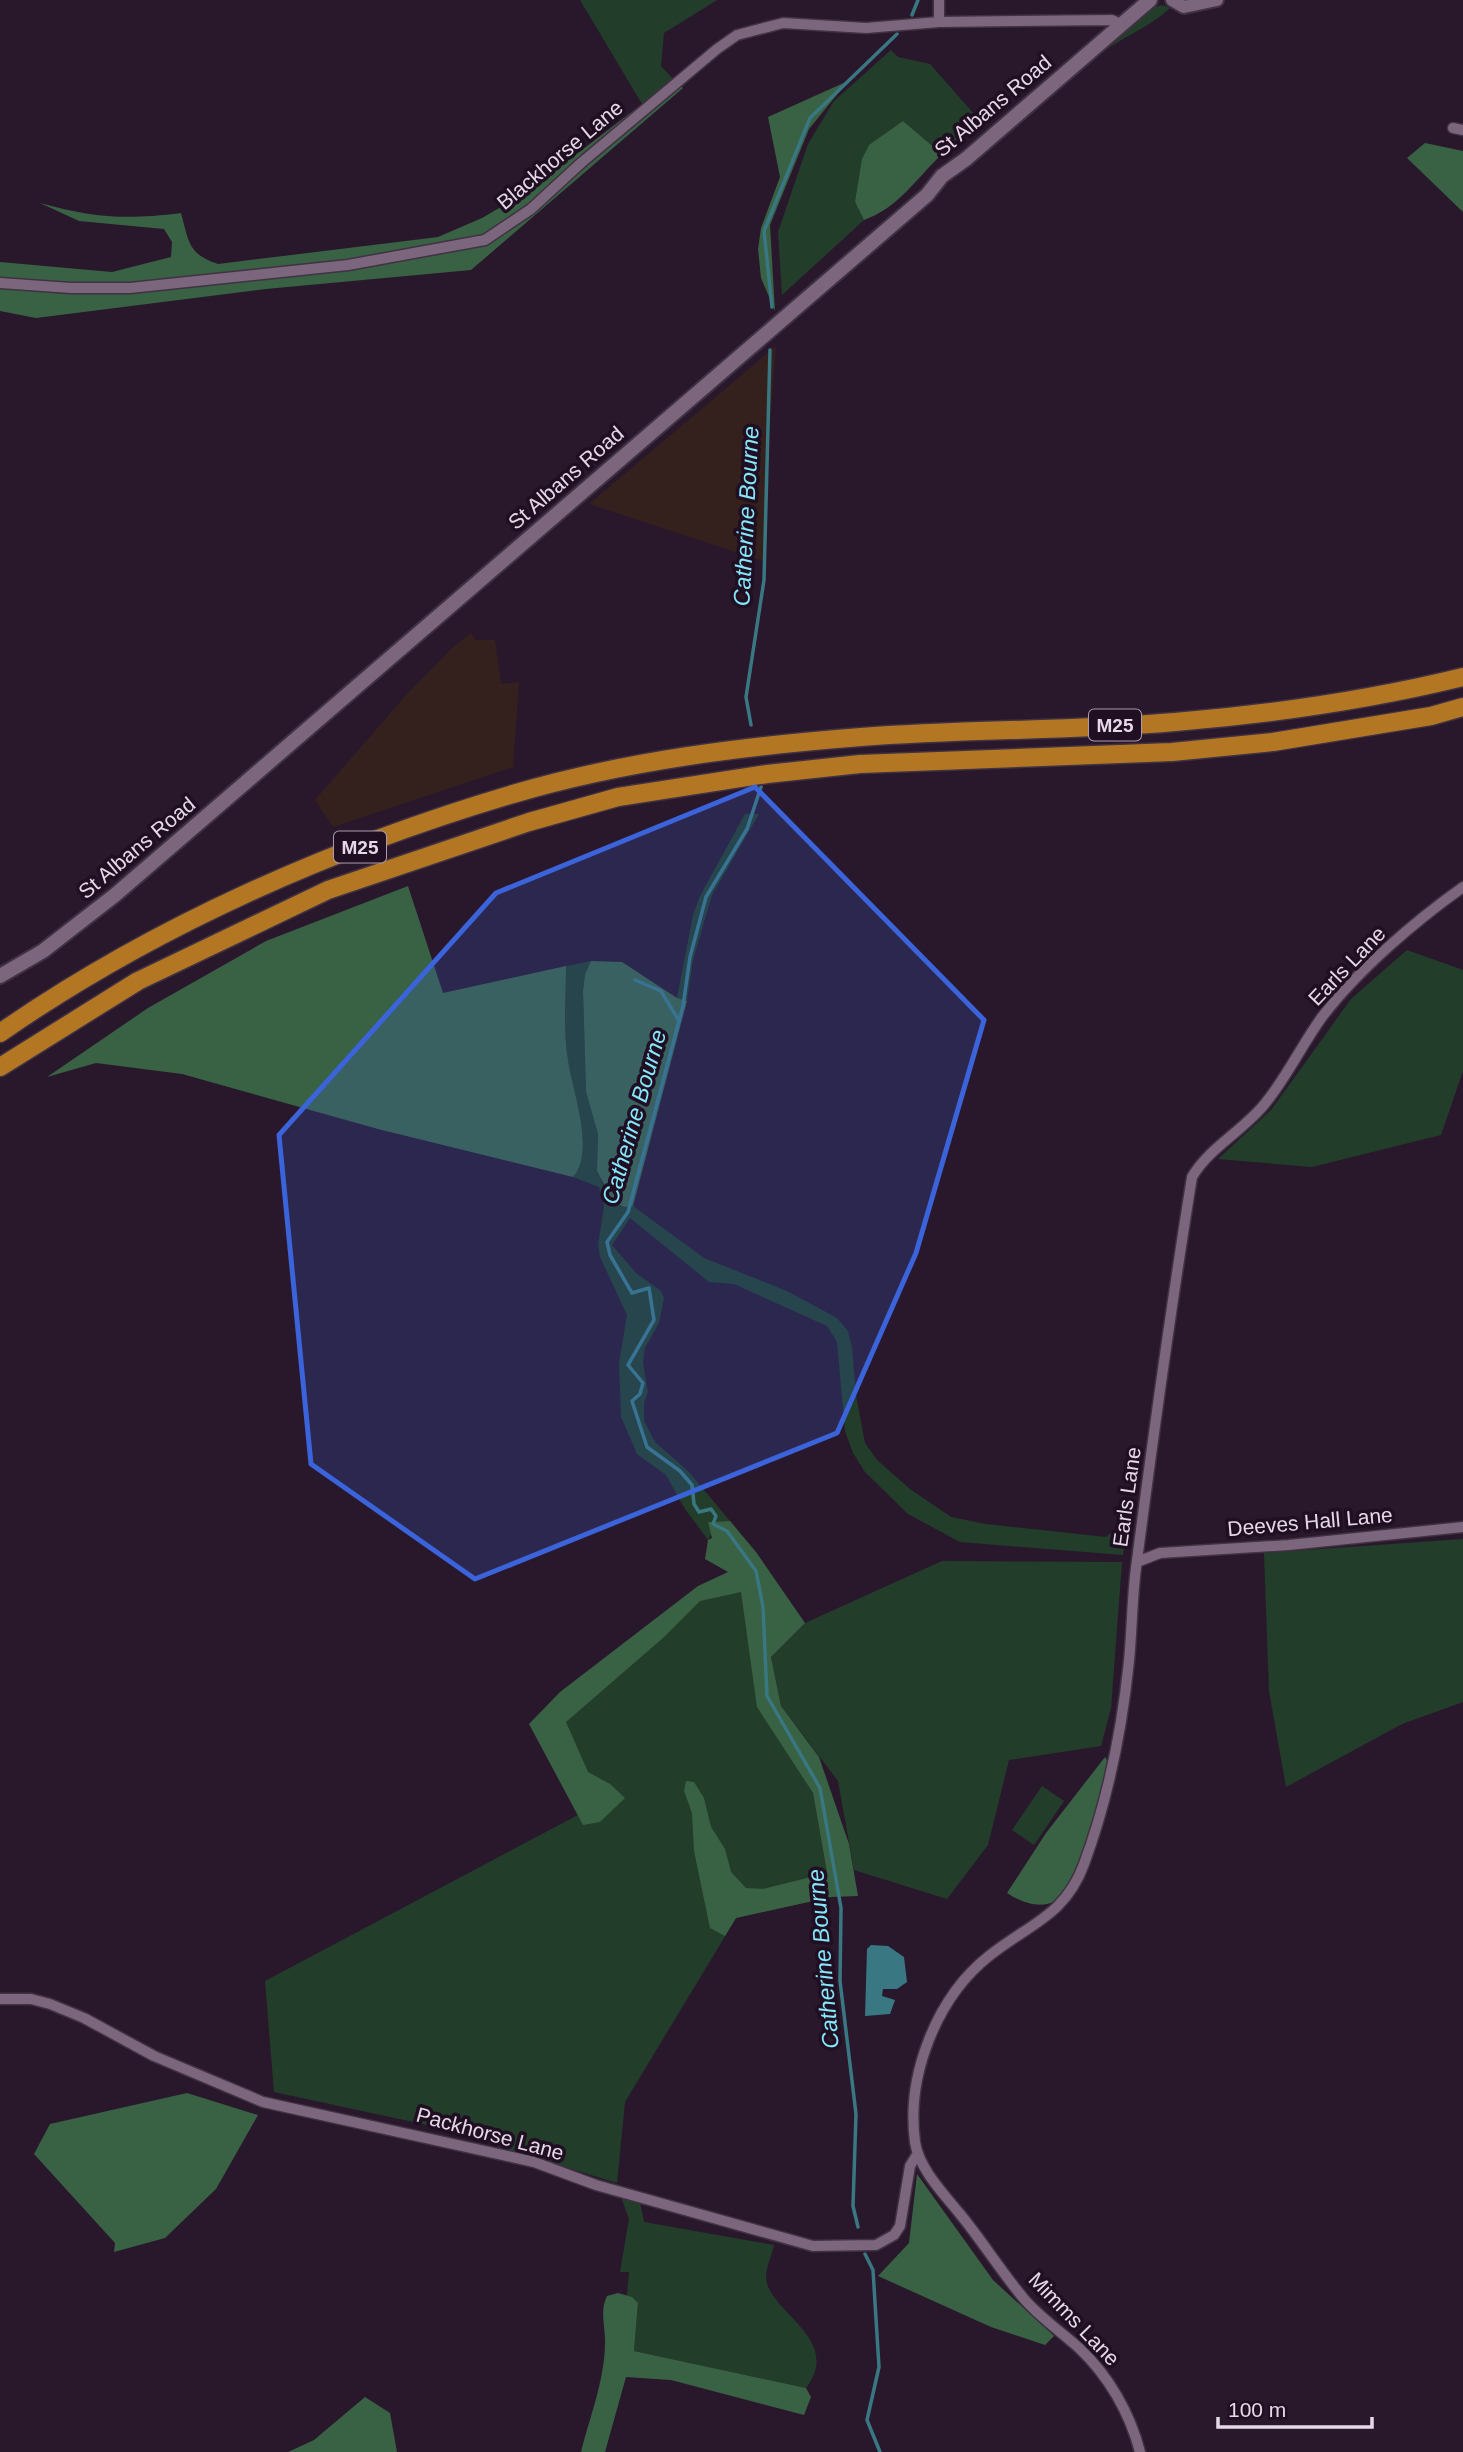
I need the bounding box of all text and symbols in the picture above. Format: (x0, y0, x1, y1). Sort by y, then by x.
street label: St Albans Road (930, 50, 1056, 161)
street label: Blackhorse Lane (492, 96, 627, 214)
street label: St Albans Road (503, 421, 628, 534)
water label: Catherine Bourne (728, 425, 764, 607)
road number: M25 (1089, 710, 1141, 740)
street label: St Albans Road (74, 792, 200, 903)
road number: M25 (334, 832, 386, 862)
street label: Earls Lane (1303, 922, 1390, 1010)
water label: Catherine Bourne (597, 1027, 671, 1207)
street label: Earls Lane (1108, 1446, 1145, 1548)
street label: Deeves Hall Lane (1226, 1503, 1394, 1540)
water label: Catherine Bourne (802, 1868, 844, 2050)
street label: Packhorse Lane (414, 2103, 566, 2164)
street label: Mimms Lane (1024, 2267, 1124, 2370)
scale bar (1218, 2386, 1372, 2430)
text: 100 m (1228, 2398, 1286, 2421)

